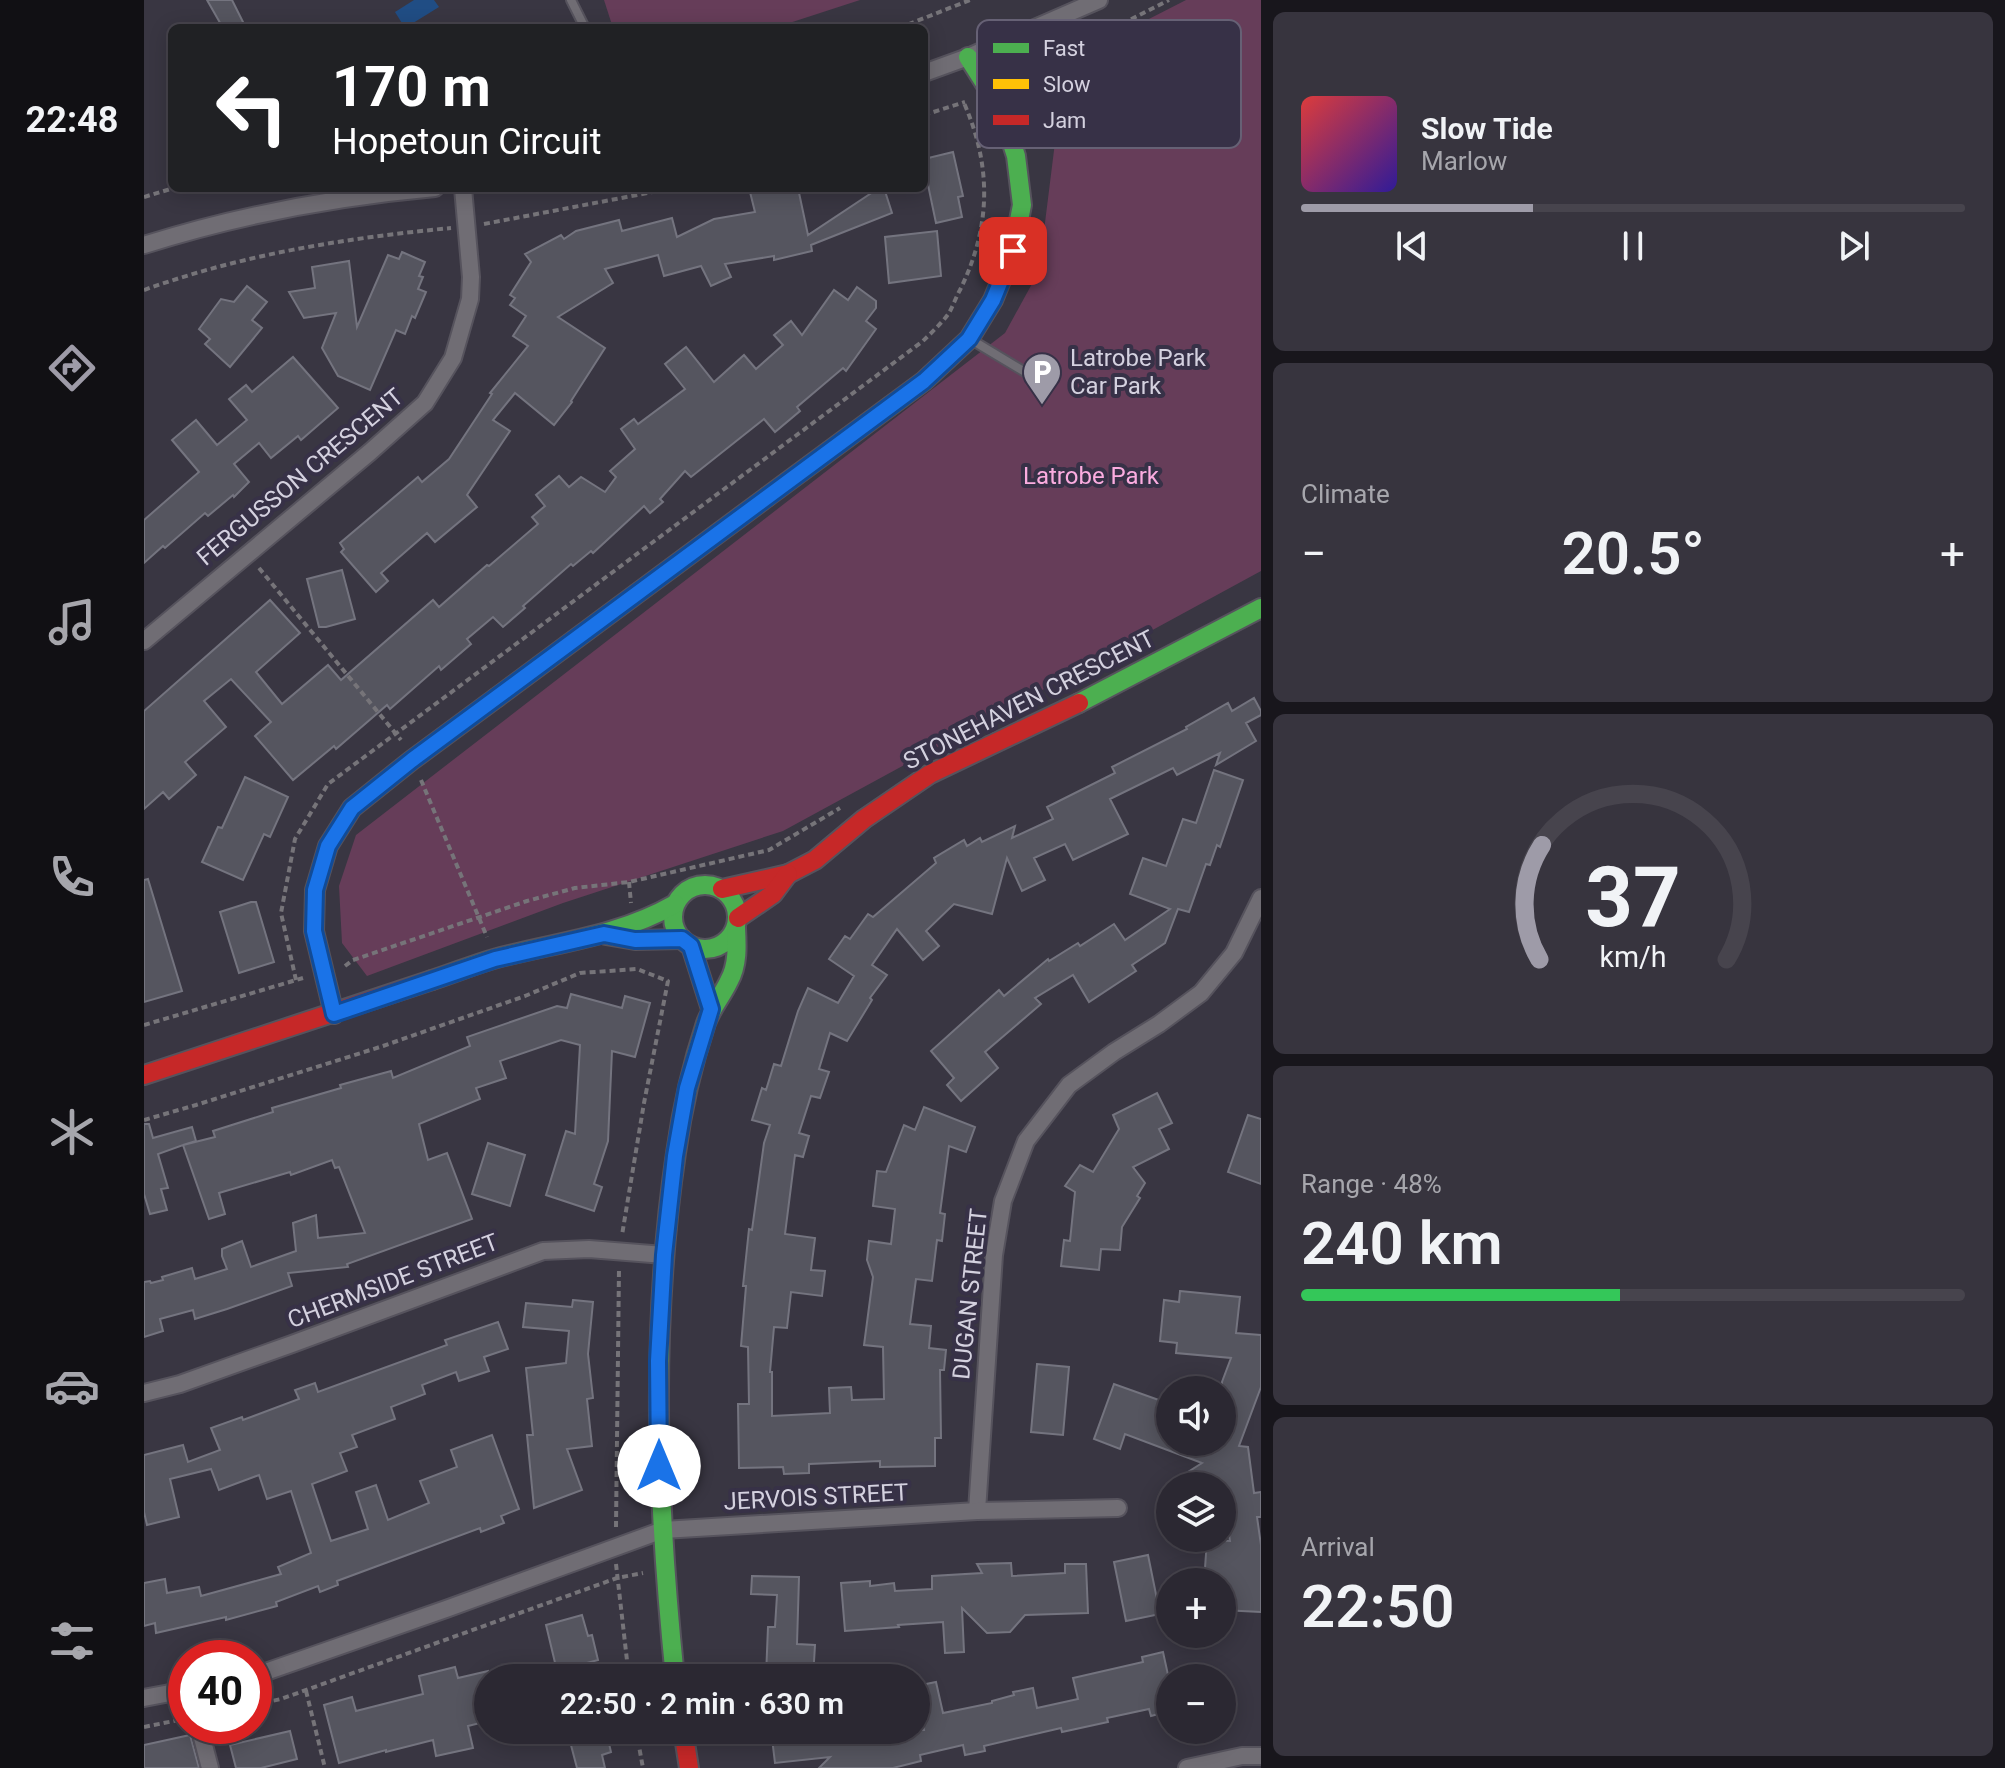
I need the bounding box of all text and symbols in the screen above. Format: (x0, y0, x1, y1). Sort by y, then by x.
legend (977, 20, 1241, 148)
text: Fast (1043, 36, 1085, 61)
text: 170 m (332, 54, 491, 120)
icon: left (200, 56, 304, 160)
text: Slow (1043, 72, 1091, 97)
text: 22:48 (26, 99, 118, 141)
text: Jam (1043, 108, 1086, 133)
text: Slow Tide (1421, 111, 1553, 146)
text: Hopetoun Circuit (332, 121, 601, 163)
text: Marlow (1421, 146, 1507, 176)
pin (979, 217, 1047, 285)
icon: previous (1390, 224, 1434, 268)
icon: pause (1611, 224, 1655, 268)
icon: next (1832, 224, 1876, 268)
icon: arrive (991, 229, 1035, 273)
icon: directions (44, 340, 100, 396)
place label: Latrobe Park Car Park (1070, 344, 1207, 400)
parking icon: Latrobe Park Car Park (1021, 351, 1063, 406)
street label: FERGUSSON CRESCENT (191, 383, 409, 571)
park label: Latrobe Park (1023, 462, 1160, 490)
text: Climate (1301, 479, 1390, 509)
text: 20.5° (1562, 518, 1705, 589)
text: − (1301, 528, 1326, 580)
text: + (1940, 528, 1965, 580)
icon: music (44, 594, 100, 650)
street label: STONEHAVEN CRESCENT (899, 624, 1159, 776)
icon: phone (44, 849, 100, 905)
text: 37 (1585, 849, 1681, 946)
text: km/h (1599, 940, 1667, 974)
icon: climate (44, 1104, 100, 1160)
text: Range · 48% (1301, 1169, 1442, 1199)
street label: DUGAN STREET (947, 1207, 993, 1381)
text: 240 km (1301, 1208, 1503, 1279)
street label: CHERMSIDE STREET (284, 1228, 502, 1334)
icon: car (44, 1358, 100, 1414)
map controls (1156, 1376, 1236, 1744)
button: sound (1156, 1376, 1236, 1456)
position arrow (617, 1424, 701, 1508)
button: layers (1156, 1472, 1236, 1552)
street label: JERVOIS STREET (723, 1478, 909, 1516)
text: Arrival (1301, 1532, 1375, 1562)
button: + (1156, 1568, 1236, 1648)
text: 22:50 (1301, 1571, 1454, 1642)
icon: filters (44, 1613, 100, 1669)
speed limit sign: 40 (168, 1640, 272, 1744)
button: − (1156, 1664, 1236, 1744)
text: 22:50 · 2 min · 630 m (560, 1686, 844, 1721)

